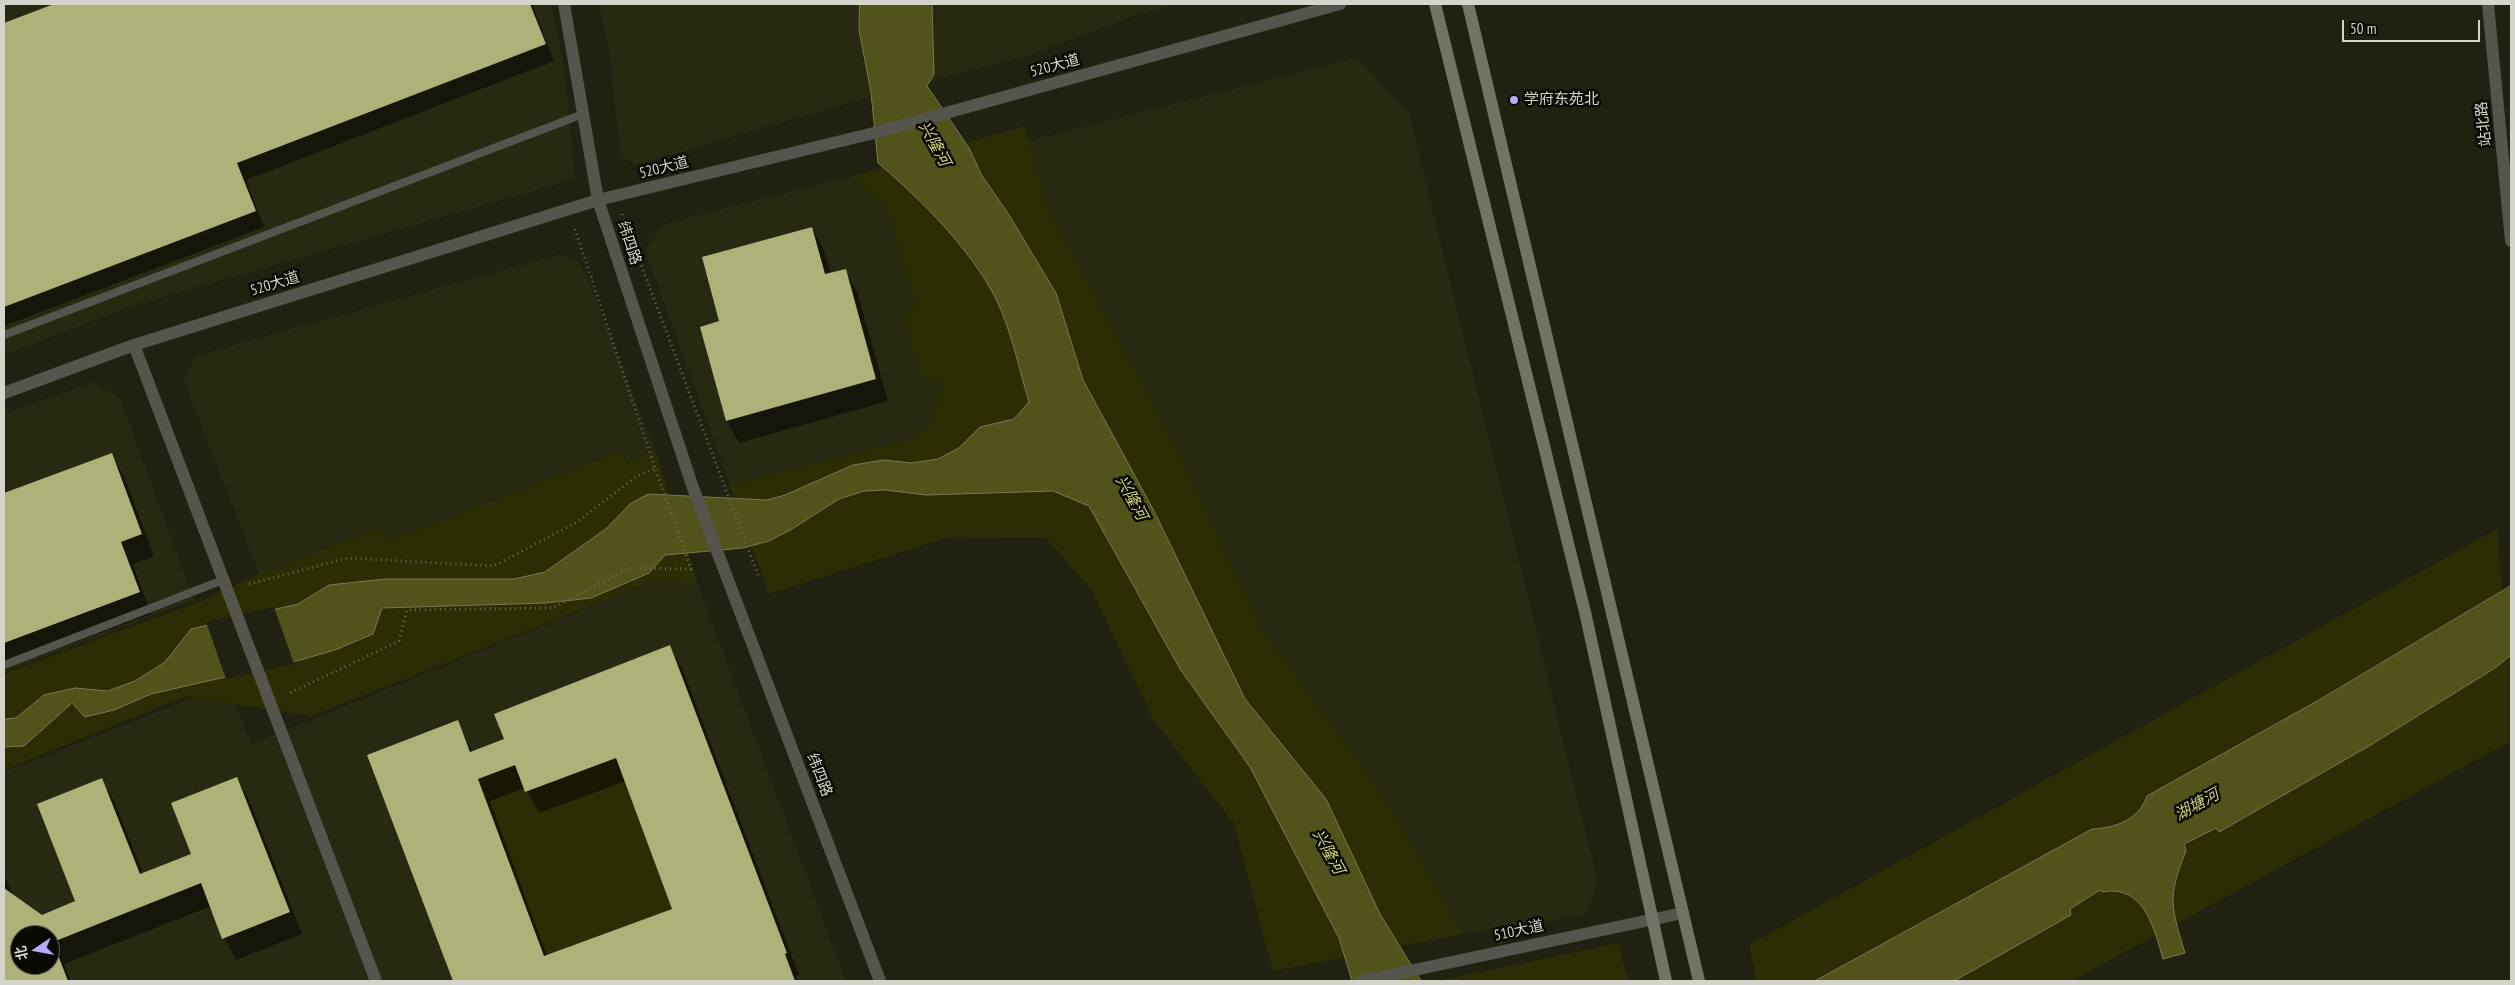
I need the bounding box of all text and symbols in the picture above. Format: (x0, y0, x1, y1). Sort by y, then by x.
scale bar (2345, 10, 2482, 42)
text: 50 m (2350, 19, 2376, 38)
street label: 520大道 (1028, 51, 1082, 81)
place label: 学府东苑北 (1524, 91, 1599, 109)
marker: 学府东苑北 (1508, 94, 1520, 106)
street label: 站北路 (2473, 101, 2495, 147)
water label: 兴隆河 (914, 118, 954, 170)
street label: 520大道 (637, 153, 691, 183)
street label: 纬四路 (613, 219, 645, 267)
street label: 520大道 (248, 268, 302, 300)
water label: 兴隆河 (1111, 472, 1151, 524)
street label: 纬四路 (803, 751, 835, 799)
water label: 湖塘河 (2171, 785, 2223, 825)
water label: 兴隆河 (1308, 826, 1348, 878)
street label: 510大道 (1493, 917, 1545, 945)
north arrow (10, 925, 60, 975)
text: 北 (11, 944, 32, 962)

